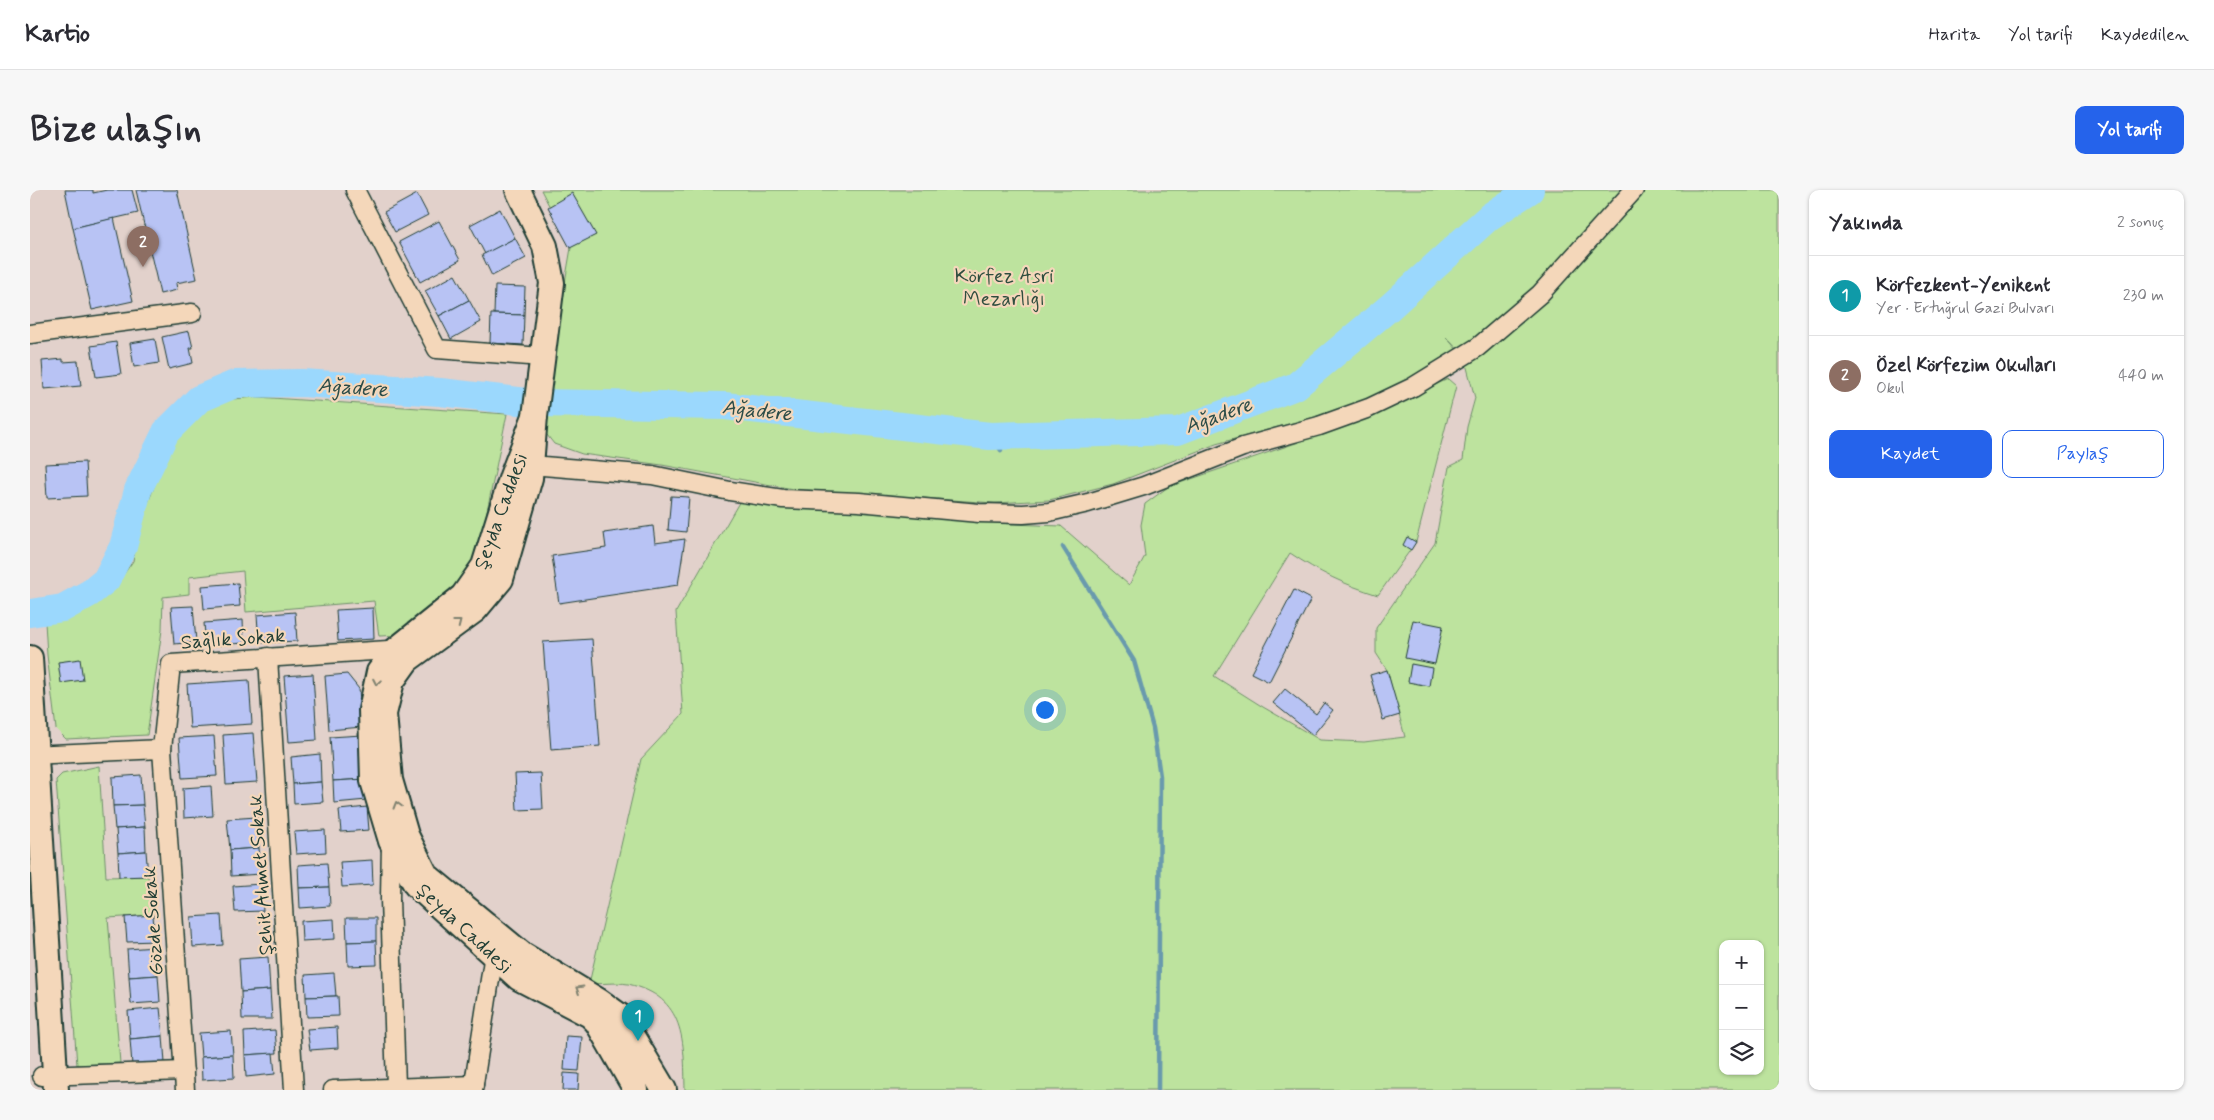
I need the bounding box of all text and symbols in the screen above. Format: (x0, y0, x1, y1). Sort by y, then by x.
text: Kartio (25, 19, 90, 50)
text: Harita (1929, 23, 1980, 47)
text: Yol tarifi (2008, 23, 2073, 47)
text: Kaydedilen (2101, 23, 2189, 47)
button: Yol tarifi (2075, 106, 2184, 154)
text: Bize ulaşın (30, 107, 201, 153)
text: Yakında (1829, 209, 1903, 237)
text: 2 sonuç (2117, 212, 2164, 233)
pin: 2 (127, 226, 159, 267)
park label: Körfez Asri Mezarlığı (954, 263, 1054, 313)
text: Körfezkent-Yenikent (1876, 273, 2050, 298)
text: 1 (1841, 285, 1849, 306)
text: 230 m (2123, 285, 2164, 306)
text: Yer · Ertuğrul Gazi Bulvarı (1876, 298, 2055, 319)
text: Özel Körfezim Okulları (1876, 353, 2057, 378)
text: 2 (1841, 365, 1849, 386)
text: 440 m (2118, 365, 2164, 386)
water label: Ağadere (317, 372, 390, 404)
text: Okul (1876, 378, 1904, 399)
water label: Ağadere (1181, 390, 1257, 441)
water label: Ağadere (721, 393, 794, 429)
button: Kaydet (1829, 430, 1992, 478)
button: Paylaş (2002, 430, 2164, 478)
street label: Şeyda Caddesi (468, 450, 535, 573)
one-way arrow (452, 621, 461, 629)
street label: Sağlık Sokak (180, 622, 286, 657)
one-way arrow (372, 677, 382, 686)
your location (1032, 697, 1058, 723)
street label: Şehit Ahmet Sokak (242, 793, 281, 956)
one-way arrow (393, 801, 403, 809)
street label: Gözde Sokak (136, 865, 171, 977)
street label: Şeyda Caddesi (410, 878, 518, 981)
map controls (1719, 940, 1764, 1075)
button: + (1719, 940, 1764, 985)
one-way arrow (576, 985, 585, 995)
button: − (1719, 985, 1764, 1030)
pin: 1 (622, 1000, 654, 1041)
button: layers (1719, 1030, 1764, 1075)

